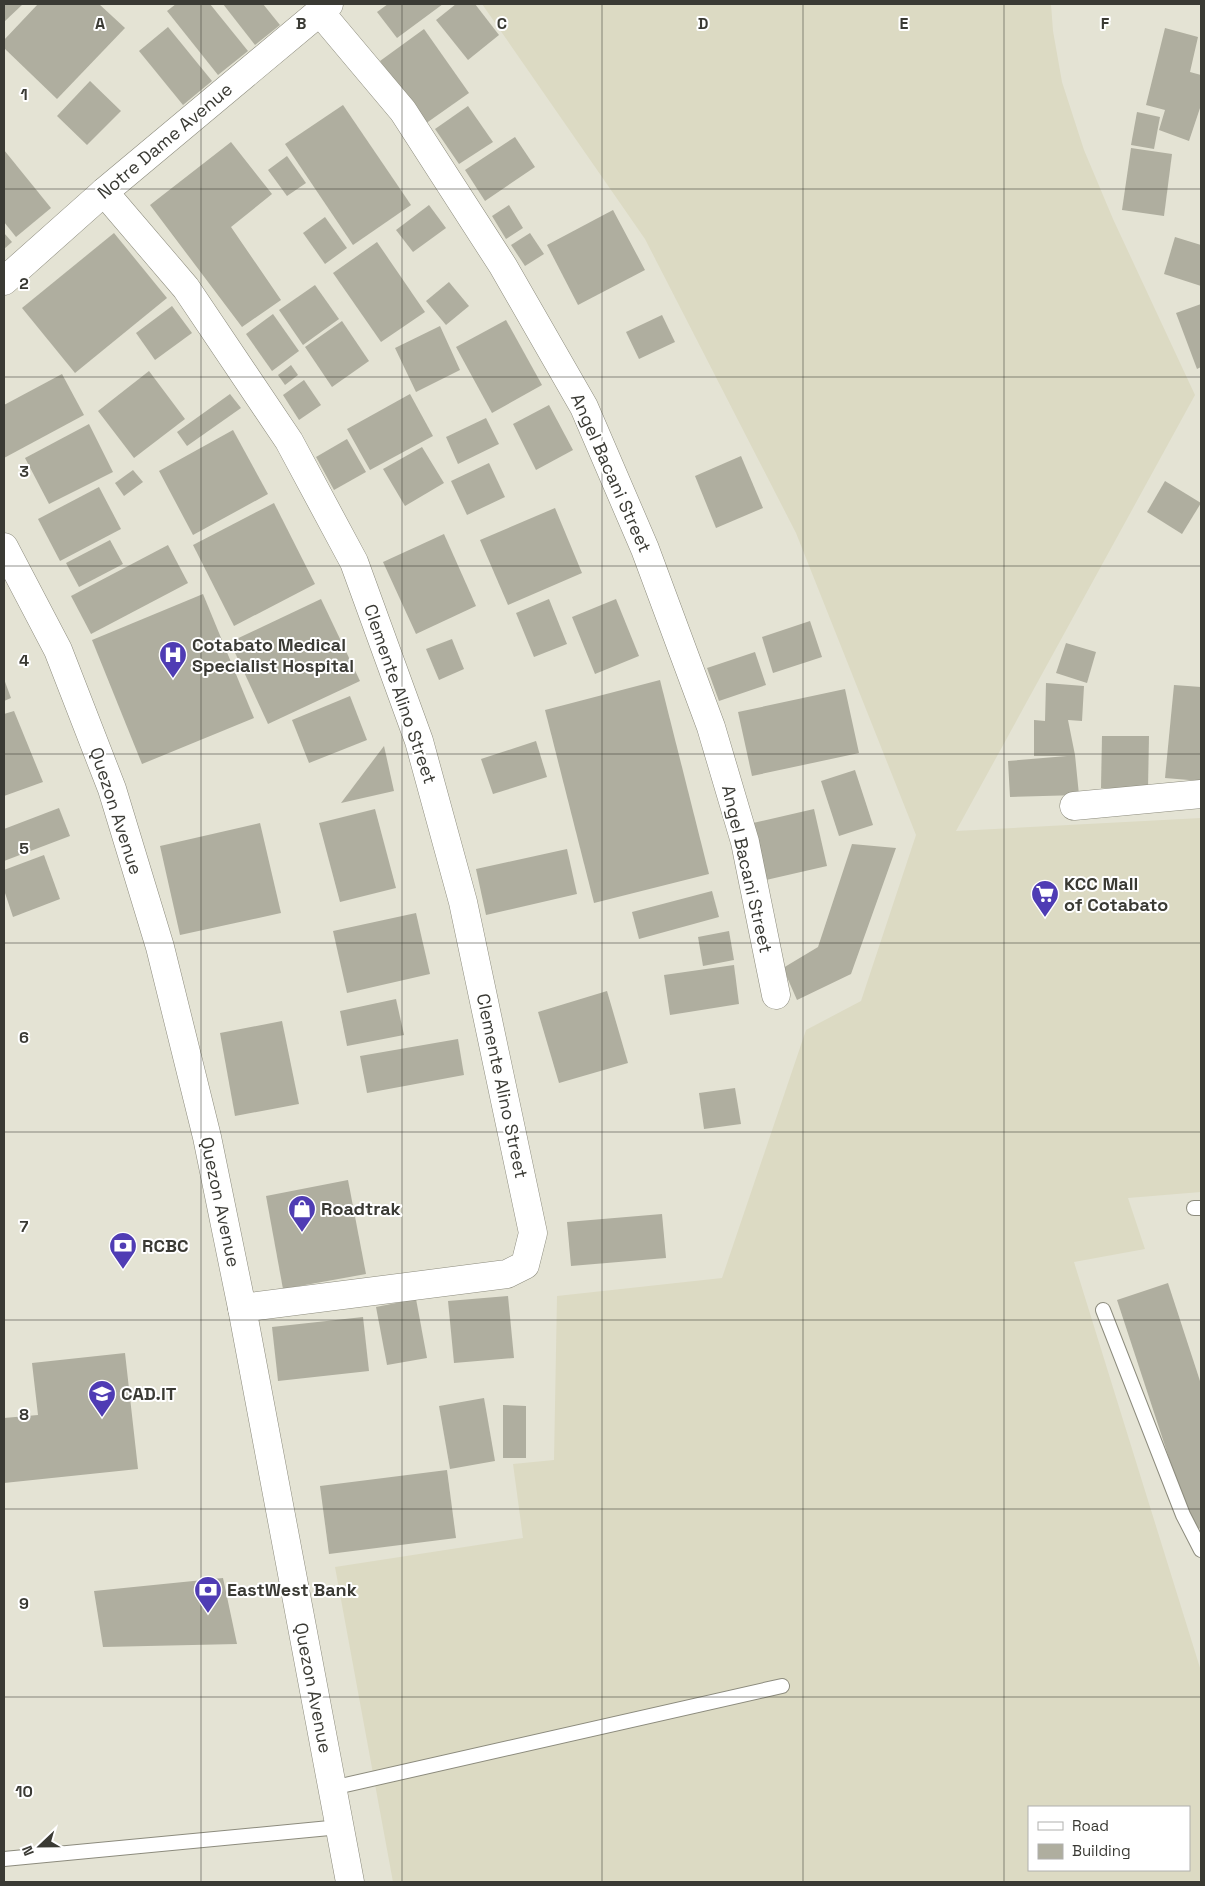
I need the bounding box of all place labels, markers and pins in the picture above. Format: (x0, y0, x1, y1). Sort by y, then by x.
place label: Cotabato Medical Specialist Hospital (192, 633, 354, 677)
hospital icon: Cotabato Medical Specialist Hospital (158, 640, 188, 679)
place label: KCC Mall of Cotabato (1064, 872, 1168, 916)
supermarket icon: KCC Mall of Cotabato (1030, 879, 1060, 918)
shop icon: Roadtrak (287, 1194, 317, 1233)
place label: Roadtrak (321, 1197, 401, 1220)
bank icon: RCBC (108, 1231, 138, 1270)
place label: RCBC (142, 1234, 189, 1257)
school or university icon: CAD.IT (87, 1379, 117, 1418)
place label: CAD.IT (121, 1382, 177, 1405)
bank icon: EastWest Bank (193, 1575, 223, 1614)
place label: EastWest Bank (227, 1578, 357, 1601)

